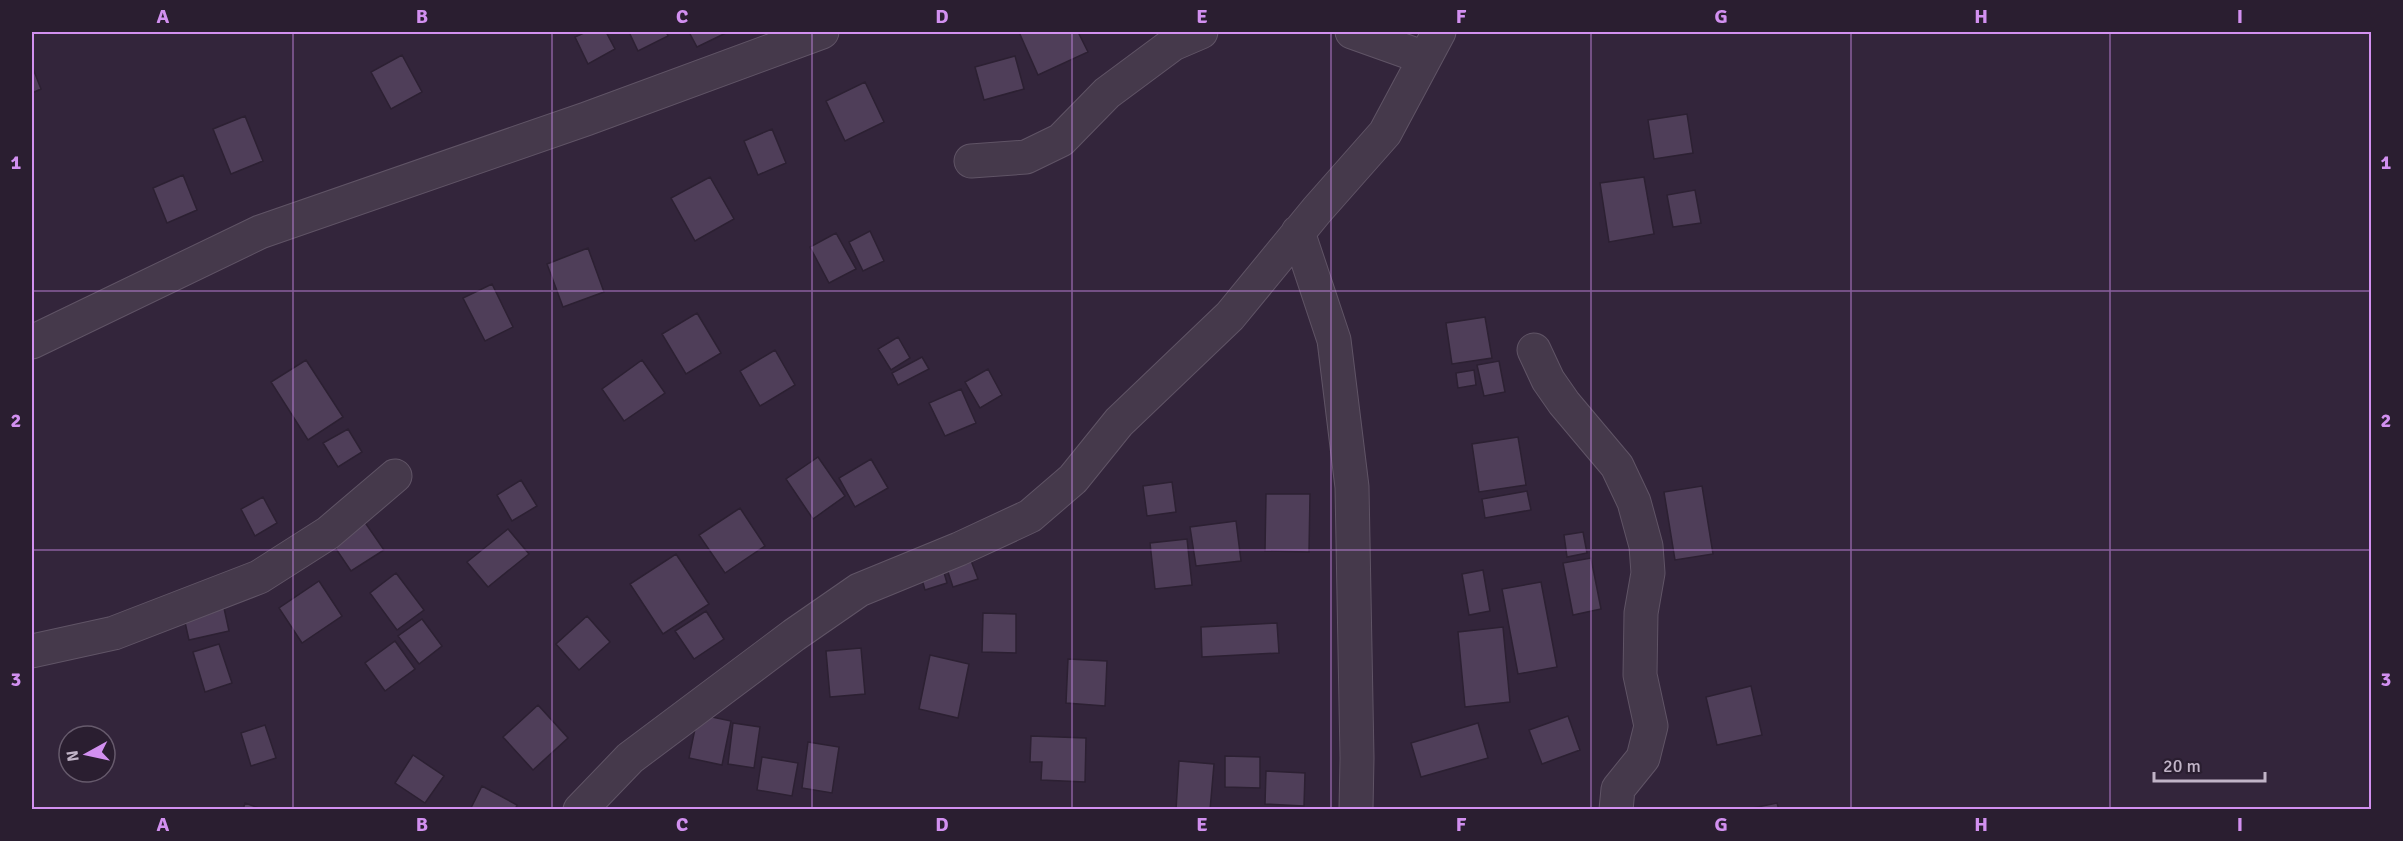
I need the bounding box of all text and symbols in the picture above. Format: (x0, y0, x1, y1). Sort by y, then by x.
text: A (157, 4, 170, 29)
text: B (416, 4, 428, 29)
text: C (676, 4, 688, 29)
text: D (935, 4, 949, 29)
text: E (1196, 4, 1208, 29)
text: F (1456, 4, 1467, 29)
text: G (1714, 4, 1728, 29)
text: H (1974, 4, 1988, 29)
text: I (2237, 4, 2243, 29)
text: 1 (11, 150, 22, 175)
text: 1 (2381, 150, 2392, 175)
text: 2 (11, 408, 21, 433)
text: 2 (2381, 408, 2391, 433)
text: 3 (11, 667, 21, 692)
text: 3 (2381, 667, 2391, 692)
north arrow (57, 724, 117, 784)
scale bar (2154, 745, 2265, 783)
text: N (62, 749, 84, 763)
text: 20 m (2163, 755, 2201, 777)
text: A (157, 812, 170, 837)
text: B (416, 812, 428, 837)
text: C (676, 812, 688, 837)
text: D (935, 812, 949, 837)
text: E (1196, 812, 1208, 837)
text: F (1456, 812, 1467, 837)
text: G (1714, 812, 1728, 837)
text: H (1974, 812, 1988, 837)
text: I (2237, 812, 2243, 837)

